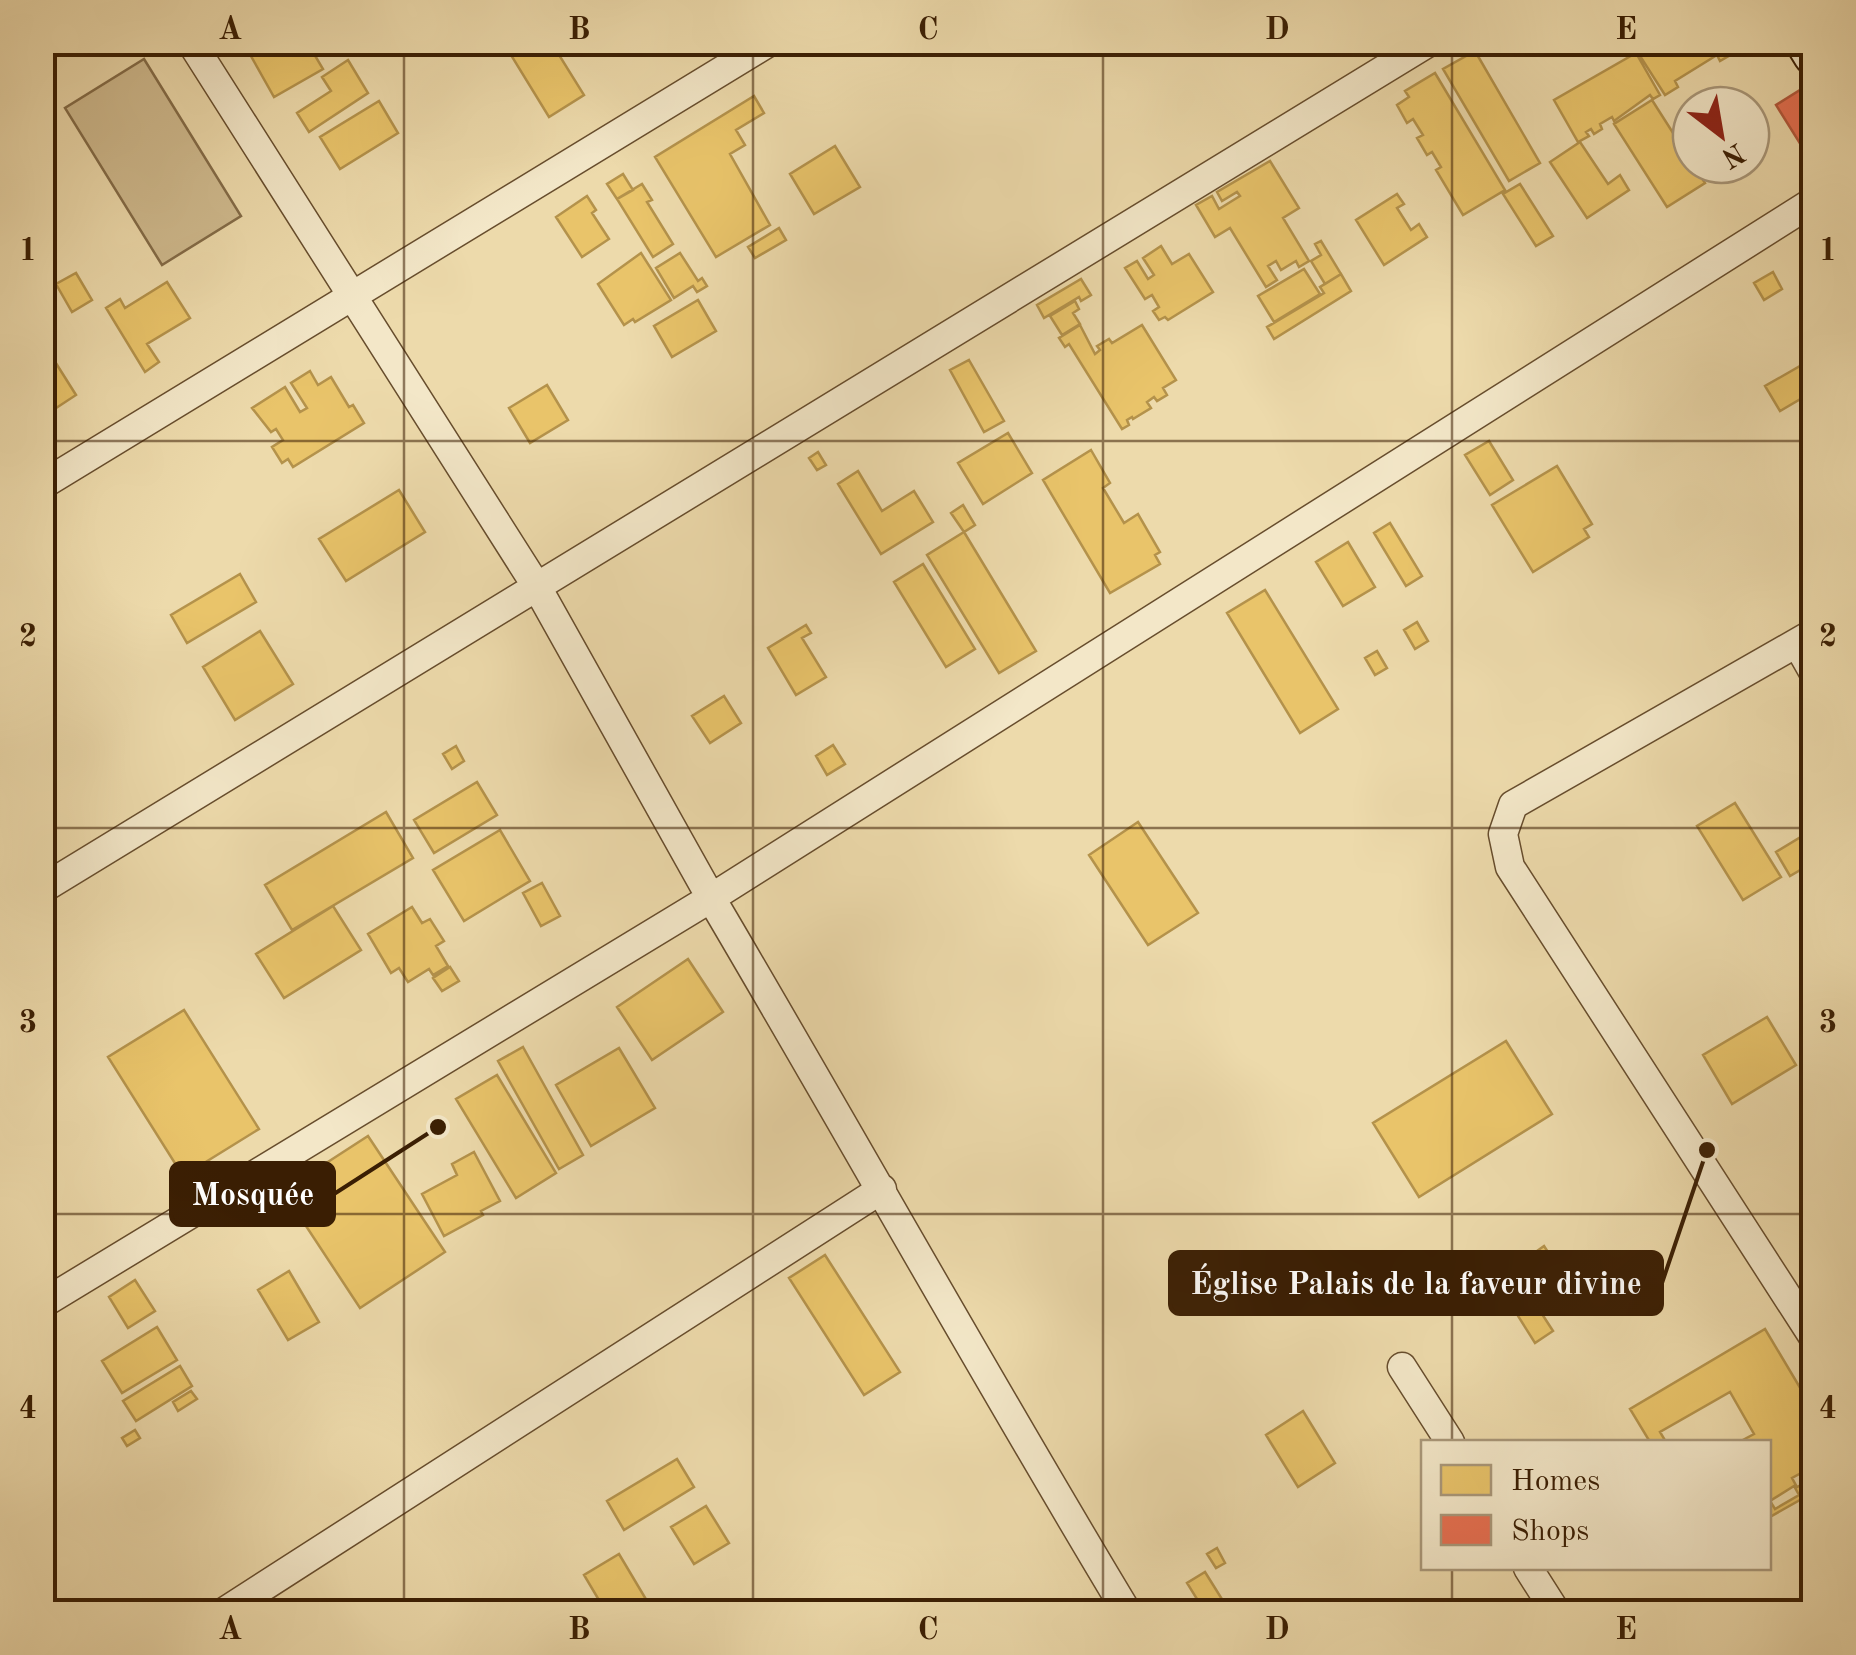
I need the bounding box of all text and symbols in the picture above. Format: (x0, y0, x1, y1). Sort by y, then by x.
text: A (218, 15, 242, 47)
text: B (568, 15, 590, 47)
text: C (917, 15, 939, 47)
text: D (1264, 15, 1290, 47)
text: E (1615, 15, 1637, 47)
north arrow (1671, 85, 1771, 185)
text: N (1715, 136, 1749, 172)
text: 1 (19, 236, 37, 268)
text: 1 (1819, 236, 1837, 268)
text: 2 (19, 622, 37, 654)
text: 2 (1819, 622, 1837, 654)
text: 3 (19, 1008, 37, 1040)
text: 3 (1819, 1008, 1837, 1040)
callout: Mosquée (171, 1163, 334, 1225)
text: Mosquée (192, 1181, 314, 1213)
callout: Église Palais de la faveur divine (1170, 1252, 1662, 1314)
text: Église Palais de la faveur divine (1190, 1263, 1642, 1302)
text: 4 (19, 1394, 37, 1426)
text: 4 (1819, 1394, 1837, 1426)
legend (1421, 1440, 1771, 1570)
text: Homes (1511, 1467, 1600, 1497)
text: Shops (1511, 1517, 1589, 1547)
text: A (218, 1615, 242, 1647)
text: B (568, 1615, 590, 1647)
text: C (917, 1615, 939, 1647)
text: D (1264, 1615, 1290, 1647)
text: E (1615, 1615, 1637, 1647)

